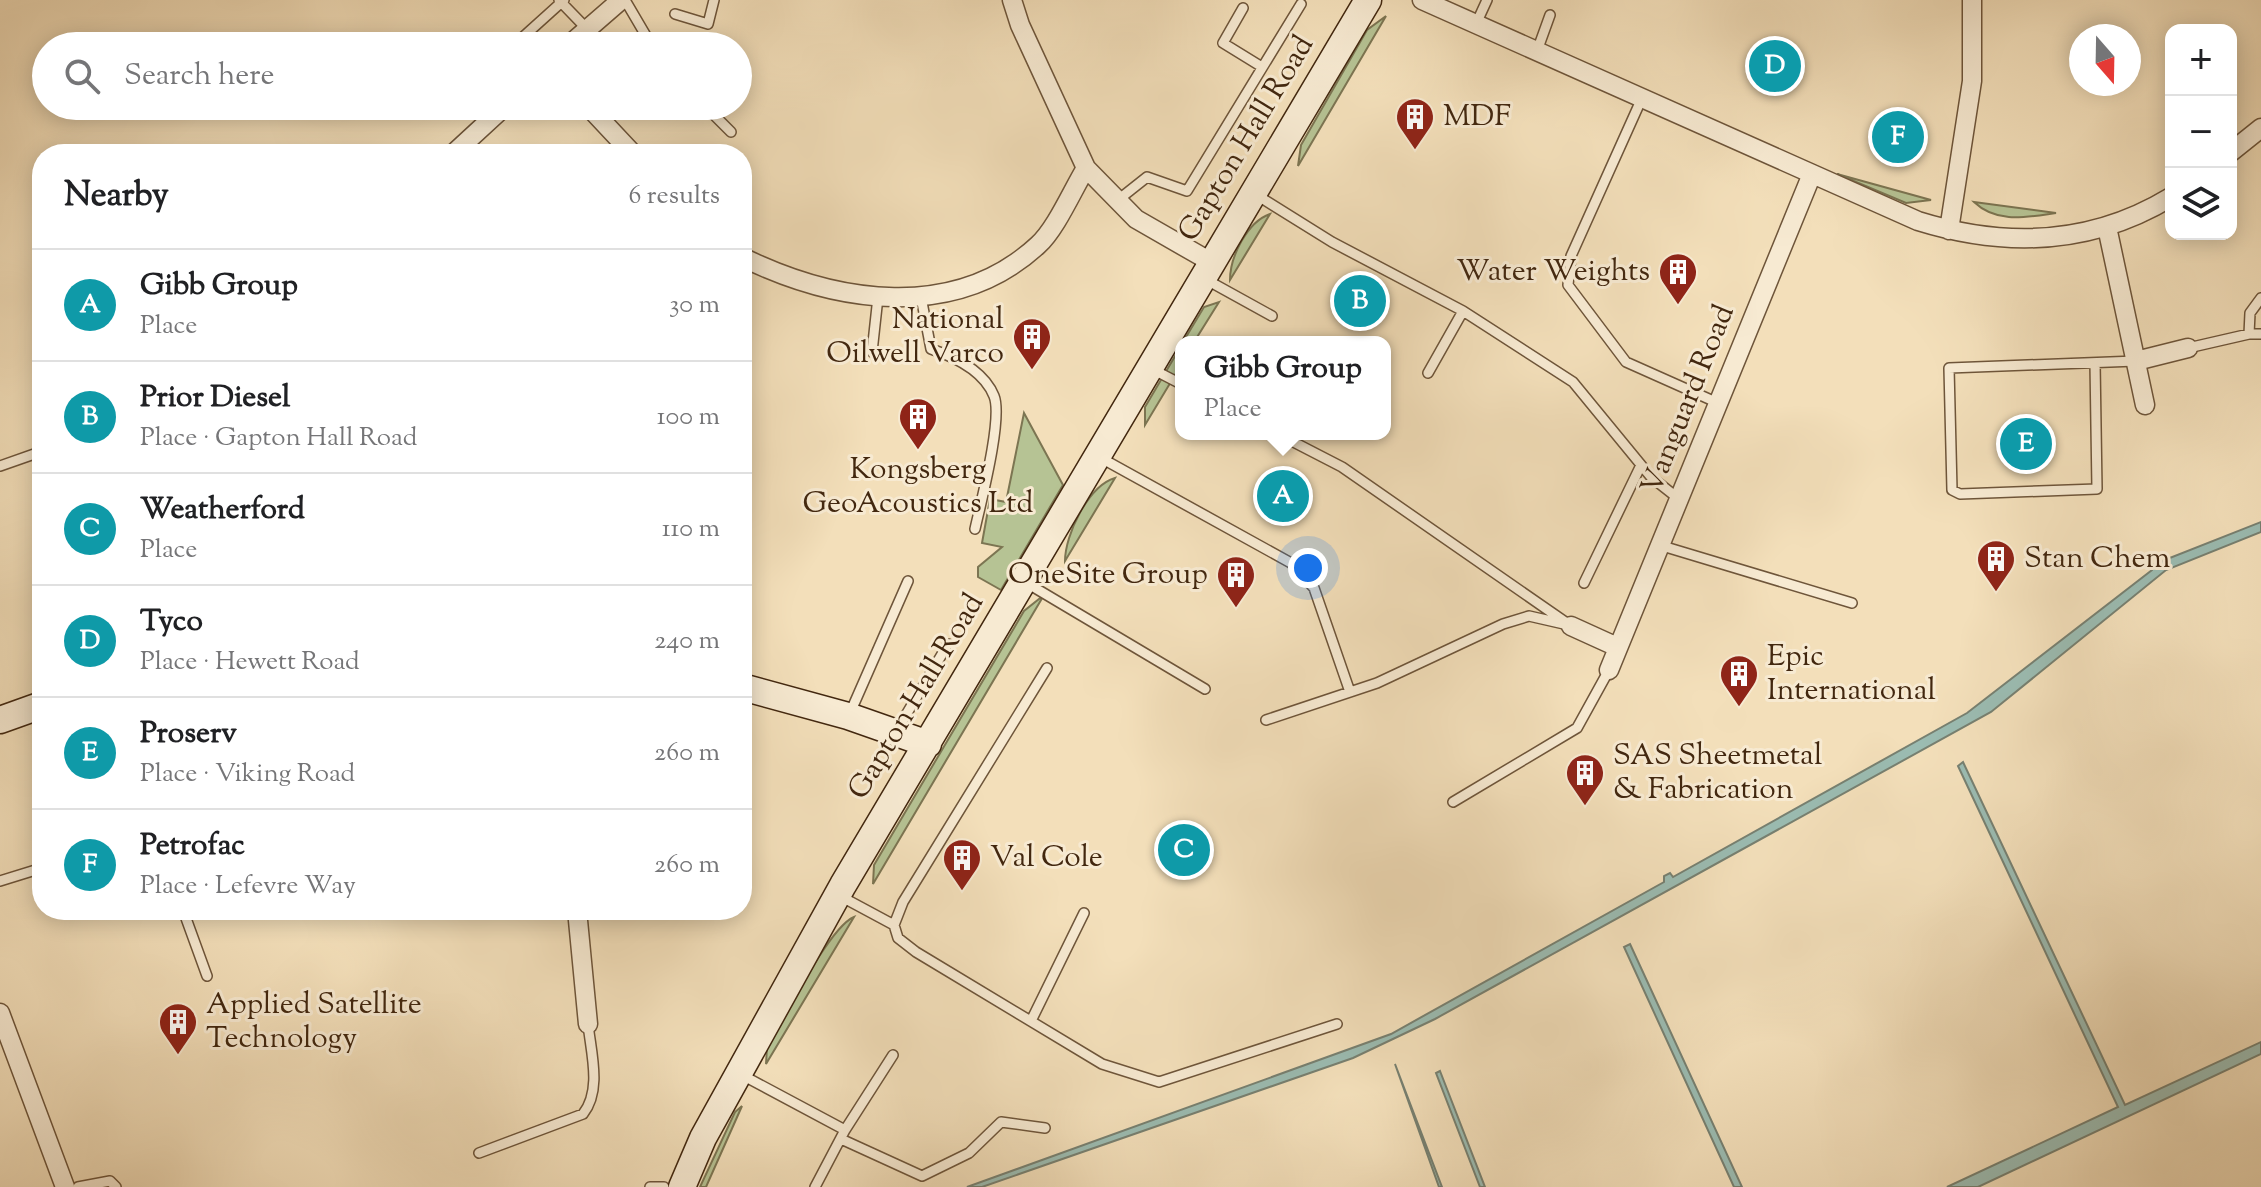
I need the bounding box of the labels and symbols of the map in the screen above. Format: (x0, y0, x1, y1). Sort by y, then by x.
north arrow (2069, 24, 2141, 96)
street label: Gapton Hall Road (1168, 28, 1326, 250)
pin: D (1749, 36, 1801, 96)
building icon: MDF (1394, 96, 1436, 151)
place label: MDF (1443, 96, 1511, 139)
pin: F (1872, 107, 1924, 167)
place label: Water Weights (1456, 251, 1650, 294)
building icon: Water Weights (1657, 251, 1699, 306)
pin: B (1334, 271, 1386, 331)
place label: National Oilwell Varco (826, 299, 1004, 376)
street label: Vanguard Road (1631, 299, 1747, 501)
building icon: National Oilwell Varco (1011, 316, 1053, 371)
building icon: Kongsberg GeoAcoustics Ltd (897, 396, 939, 451)
pin: E (2000, 414, 2052, 474)
place label: Kongsberg GeoAcoustics Ltd (803, 449, 1033, 526)
pin: A (1257, 466, 1309, 526)
building icon: Stan Chem (1975, 538, 2017, 593)
place label: Stan Chem (2024, 538, 2171, 581)
your location (1288, 548, 1328, 588)
place label: OneSite Group (1008, 554, 1208, 597)
building icon: OneSite Group (1215, 554, 1257, 609)
street label: Gapton Hall Road (838, 586, 996, 808)
place label: Epic International (1767, 636, 1936, 713)
building icon: Epic International (1718, 653, 1760, 708)
place label: SAS Sheetmetal & Fabrication (1613, 735, 1822, 812)
building icon: SAS Sheetmetal & Fabrication (1564, 752, 1606, 807)
pin: C (1158, 820, 1210, 880)
building icon: Val Cole (941, 837, 983, 892)
place label: Val Cole (990, 837, 1103, 880)
place label: Applied Satellite Technology (206, 984, 422, 1061)
building icon: Applied Satellite Technology (157, 1001, 199, 1056)

